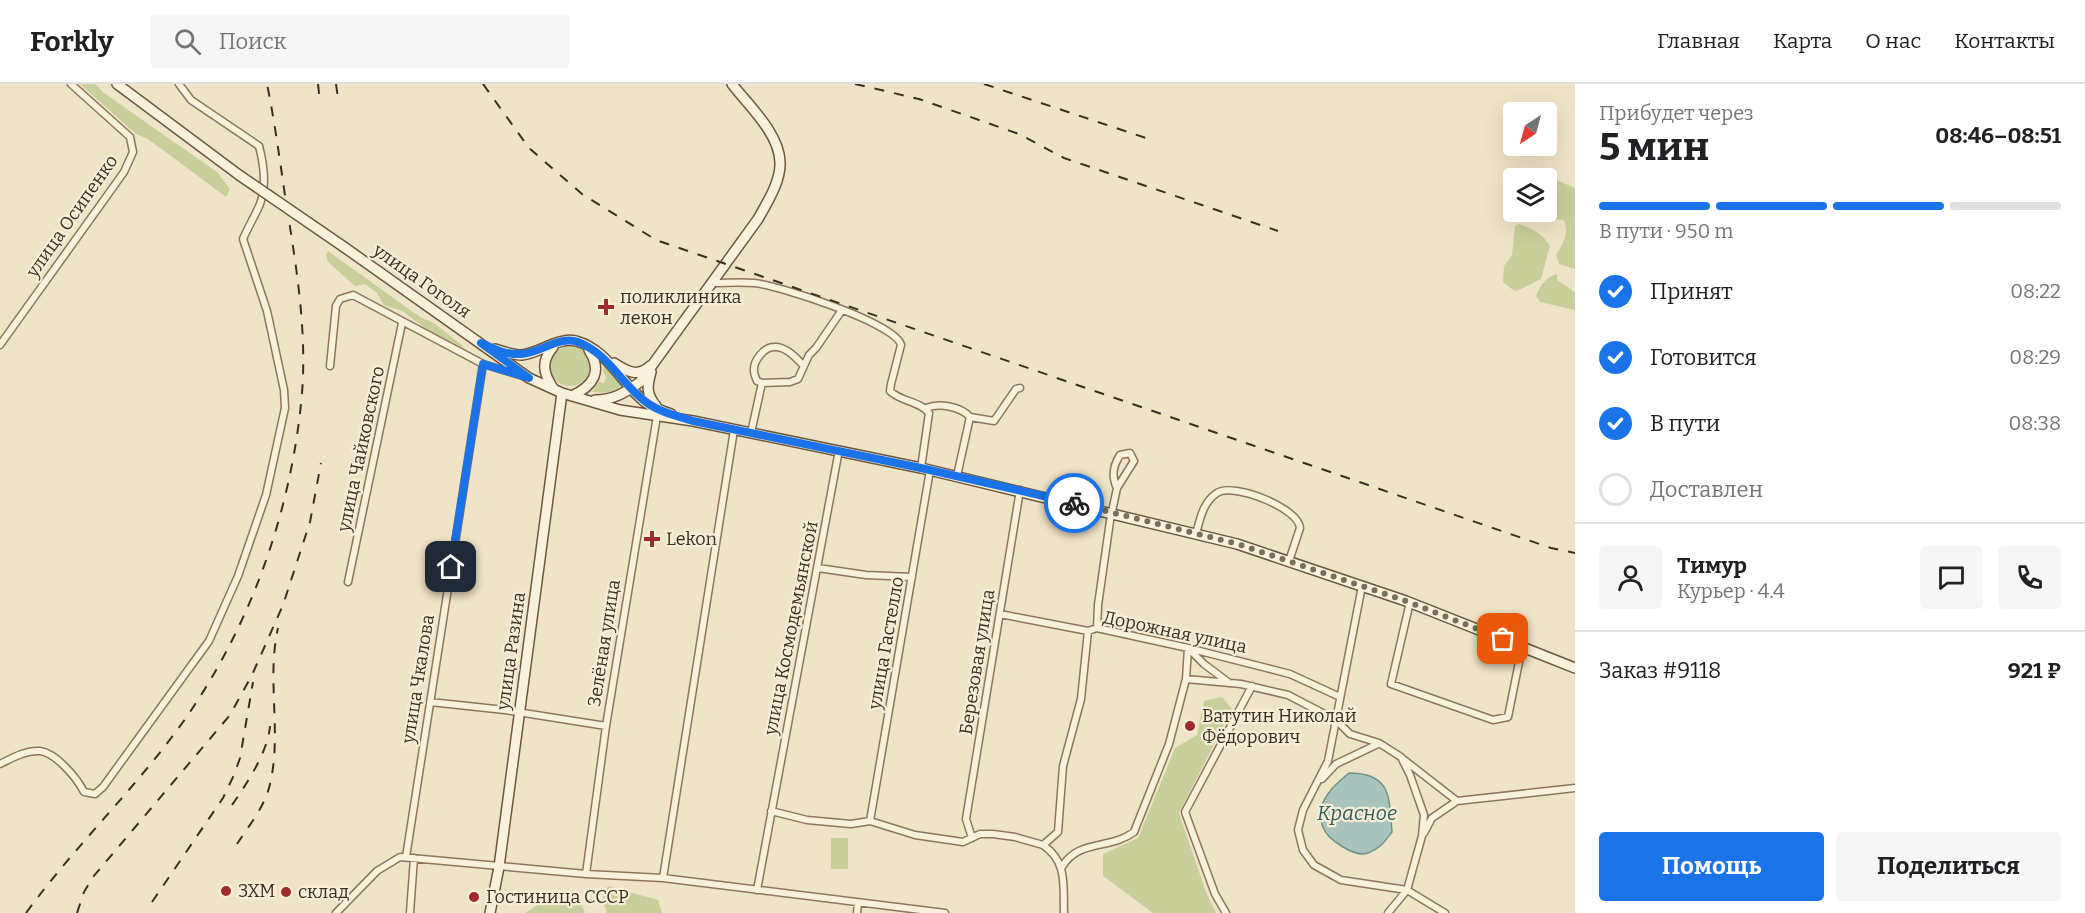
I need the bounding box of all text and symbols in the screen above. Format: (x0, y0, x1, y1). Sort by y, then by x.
search box (150, 14, 570, 68)
text: Forkly (30, 25, 114, 58)
icon: search (171, 25, 204, 58)
text: Поиск (219, 28, 287, 55)
text: Главная (1657, 28, 1740, 54)
text: Карта (1773, 28, 1832, 54)
text: О нас (1865, 28, 1921, 54)
text: Контакты (1954, 28, 2055, 54)
text: Прибудет через (1599, 101, 1754, 125)
north arrow (1503, 102, 1557, 156)
map controls (1503, 102, 1557, 222)
text: 08:46–08:51 (1935, 122, 2061, 149)
text: 5 мин (1599, 124, 1709, 170)
street label: улица Осипенко (21, 150, 123, 282)
button: layers (1503, 168, 1557, 222)
text: В пути · 950 m (1599, 219, 1733, 243)
street label: улица Гоголя (368, 239, 475, 323)
icon: check (1599, 275, 1632, 308)
text: Принят (1650, 278, 1733, 305)
text: 08:22 (2010, 279, 2061, 303)
place label: поликлиника лекон (620, 286, 742, 329)
marker: поликлиника лекон (597, 298, 615, 316)
icon: check (1599, 341, 1632, 374)
text: Готовится (1650, 344, 1757, 371)
text: 08:29 (2009, 345, 2061, 369)
street label: улица Чайковского (332, 364, 389, 535)
icon: check (1599, 407, 1632, 440)
text: В пути (1650, 410, 1720, 437)
text: 08:38 (2009, 411, 2061, 435)
courier (1044, 473, 1104, 533)
text: Доставлен (1650, 476, 1763, 503)
icon: bike (1058, 487, 1091, 520)
street label: улица Космодемьянской (759, 519, 823, 738)
place label: Lekon (666, 528, 717, 550)
marker: Lekon (643, 530, 661, 548)
pin (425, 541, 476, 592)
button: person (1599, 546, 1662, 609)
button: chat (1920, 546, 1983, 609)
button: phone (1998, 546, 2061, 609)
icon: home (434, 550, 467, 583)
text: Тимур (1677, 552, 1747, 579)
street label: улица Гастелло (863, 575, 909, 712)
street label: Зелёная улица (583, 578, 625, 708)
text: Курьер · 4.4 (1677, 579, 1785, 603)
street label: Березовая улица (955, 588, 999, 736)
street label: улица Разина (492, 590, 530, 712)
street label: Дорожная улица (1101, 606, 1249, 658)
street label: улица Чкалова (397, 613, 439, 746)
pin (1477, 613, 1528, 664)
icon: bag (1486, 622, 1519, 655)
text: Заказ #9118 (1599, 657, 1721, 684)
text: 921 ₽ (2008, 657, 2061, 684)
place label: Ватутин Николай Фёдорович (1202, 705, 1357, 748)
marker: Ватутин Николай Фёдорович (1183, 719, 1197, 733)
water label: Красное (1317, 801, 1397, 825)
button: Помощь (1599, 832, 1824, 901)
button: Поделиться (1836, 832, 2061, 901)
place label: ЗХМ (238, 880, 275, 902)
place label: склад (298, 881, 349, 903)
marker: ЗХМ (219, 884, 233, 898)
marker: склад (279, 885, 293, 899)
place label: Гостиница СССР (486, 886, 629, 908)
marker: Гостиница СССР (467, 890, 481, 904)

